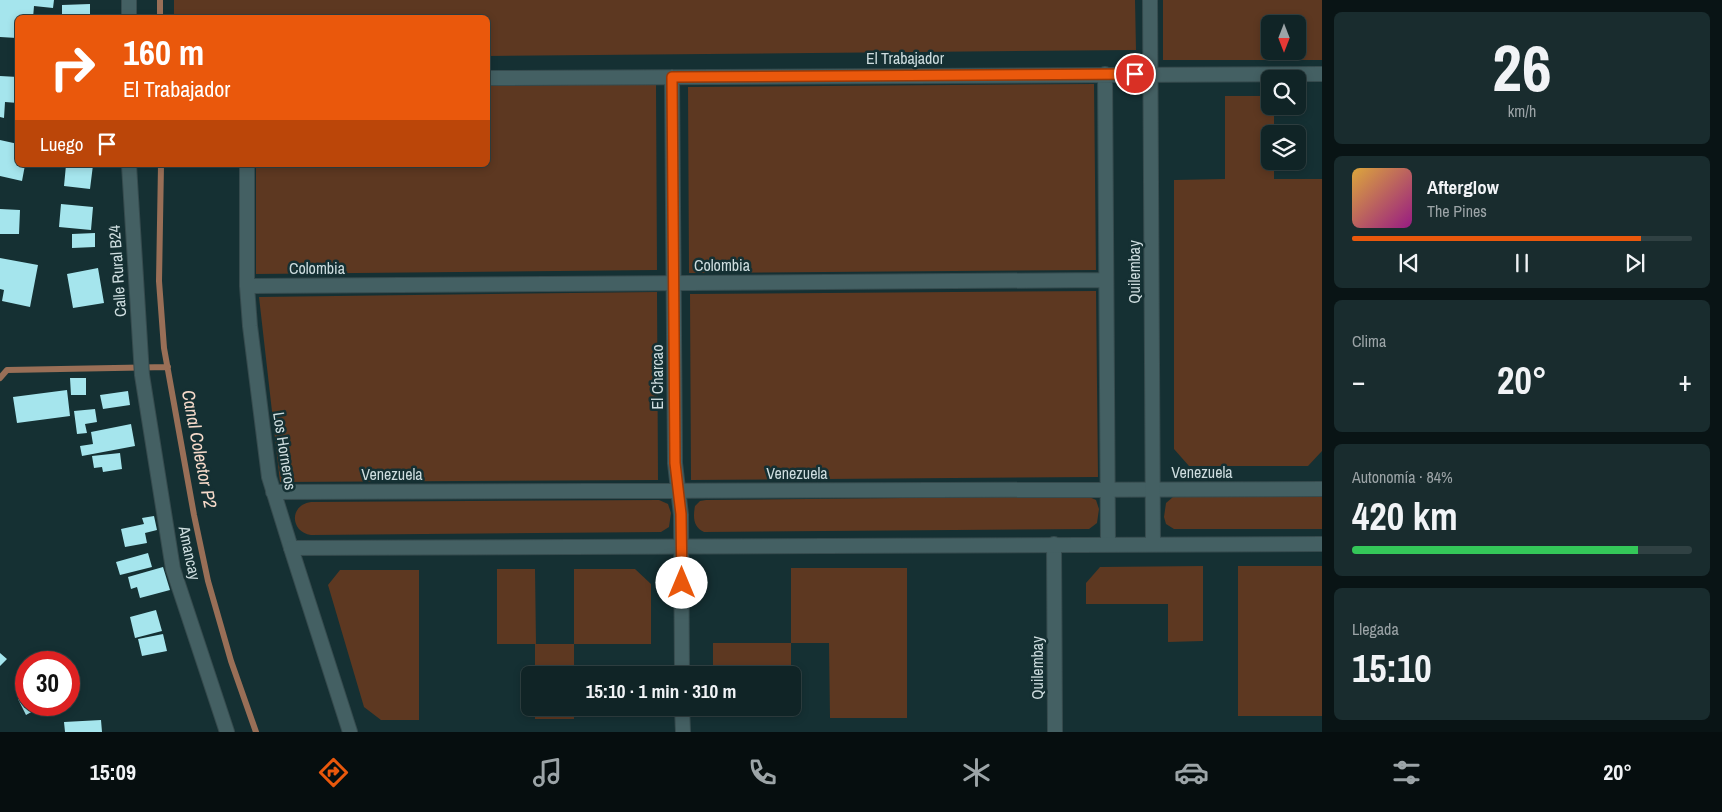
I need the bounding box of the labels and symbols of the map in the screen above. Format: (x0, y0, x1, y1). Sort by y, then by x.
north arrow (1261, 15, 1306, 60)
street label: El Trabajador (866, 47, 945, 69)
pin (1114, 53, 1156, 95)
street label: Calle Rural B24 (103, 224, 131, 318)
street label: Quilembay (1123, 240, 1145, 304)
street label: Colombia (694, 254, 751, 276)
street label: Colombia (289, 257, 346, 279)
street label: El Charcao (646, 345, 668, 409)
water label: Canal Colector P2 (176, 388, 223, 511)
street label: Los Horneros (268, 410, 302, 492)
street label: Venezuela (1171, 461, 1233, 483)
street label: Venezuela (766, 462, 828, 484)
street label: Venezuela (361, 463, 423, 485)
street label: Amancay (173, 523, 207, 582)
position arrow (655, 556, 707, 608)
street label: Quilembay (1026, 636, 1048, 700)
speed limit sign: 30 (15, 651, 80, 716)

